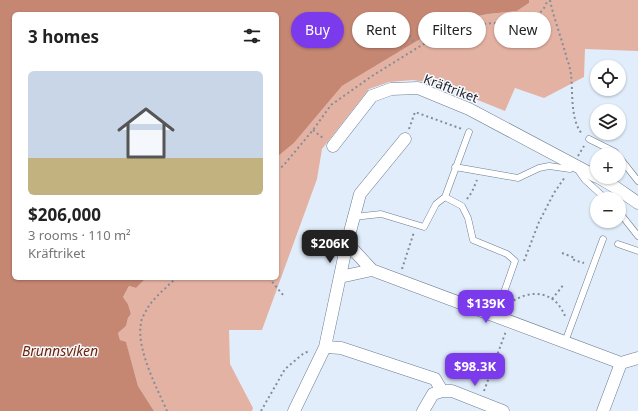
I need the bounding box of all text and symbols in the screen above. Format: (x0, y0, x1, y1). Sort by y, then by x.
chip: Buy (291, 12, 344, 48)
chip: Rent (352, 12, 410, 48)
chip: Filters (418, 12, 486, 48)
chip: New (494, 12, 551, 48)
text: 3 homes (28, 25, 99, 48)
icon: filters (241, 25, 263, 47)
map controls (590, 60, 626, 228)
button: locate (590, 60, 626, 96)
street label: Kräftriket (421, 69, 481, 107)
icon: home (110, 97, 182, 169)
button: layers (590, 104, 626, 140)
button: + (590, 148, 626, 184)
button: − (590, 192, 626, 228)
text: $206,000 (28, 203, 101, 226)
text: 3 rooms · 110 m² (28, 226, 131, 244)
pin: $206K (302, 230, 358, 264)
text: $206K (311, 234, 349, 252)
text: Kräftriket (28, 244, 85, 262)
pin: $139K (458, 290, 514, 324)
text: $139K (467, 294, 505, 312)
water label: Brunnsviken (22, 341, 98, 360)
pin: $98.3K (442, 353, 508, 387)
text: $98.3K (454, 357, 496, 375)

